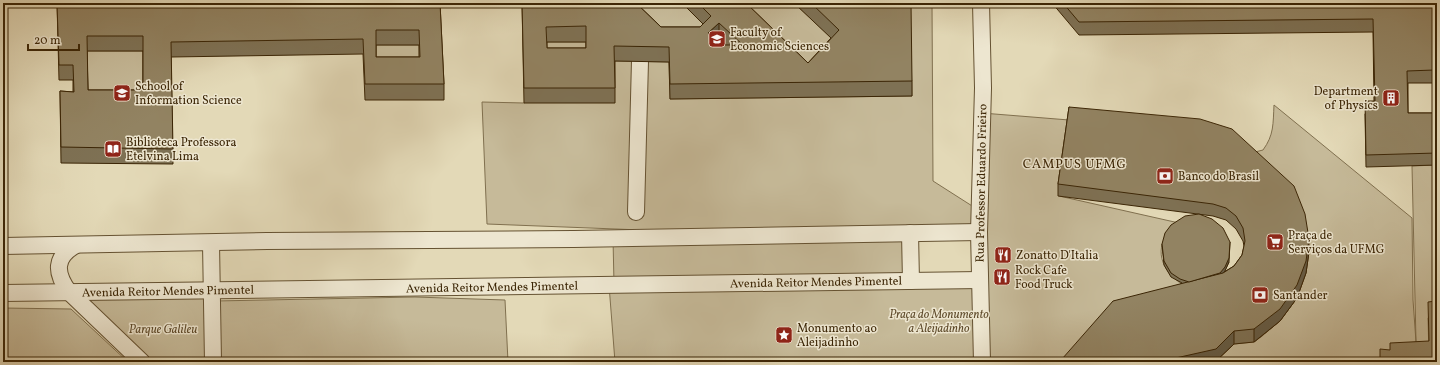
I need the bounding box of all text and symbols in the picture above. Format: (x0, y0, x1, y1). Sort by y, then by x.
place label: Faculty of Economic Sciences (730, 25, 829, 55)
scale bar (28, 26, 79, 52)
school or university icon: Faculty of Economic Sciences (707, 29, 727, 49)
text: 20 m (34, 33, 61, 49)
place label: School of Information Science (135, 79, 242, 109)
school or university icon: School of Information Science (112, 83, 132, 103)
place label: Department of Physics (1314, 84, 1378, 114)
building icon: Department of Physics (1381, 88, 1401, 108)
street label: Rua Professor Eduardo Frieiro (973, 104, 991, 262)
place label: Biblioteca Professora Etelvina Lima (126, 135, 236, 165)
library icon: Biblioteca Professora Etelvina Lima (103, 139, 123, 159)
district label: CAMPUS UFMG (1023, 156, 1127, 174)
bank icon: Banco do Brasil (1155, 166, 1175, 186)
place label: Banco do Brasil (1178, 169, 1260, 185)
place label: Praça de Serviços da UFMG (1288, 228, 1385, 258)
supermarket icon: Praça de Serviços da UFMG (1265, 232, 1285, 252)
restaurant icon: Zonatto D'Italia (993, 245, 1013, 265)
place label: Zonatto D'Italia (1016, 248, 1098, 264)
place label: Rock Cafe Food Truck (1015, 263, 1073, 293)
restaurant icon: Rock Cafe Food Truck (992, 267, 1012, 287)
street label: Avenida Reitor Mendes Pimentel (730, 273, 903, 292)
street label: Avenida Reitor Mendes Pimentel (406, 278, 579, 297)
street label: Avenida Reitor Mendes Pimentel (82, 282, 255, 301)
bank icon: Santander (1250, 285, 1270, 305)
place label: Santander (1273, 288, 1328, 304)
park label: Praça do Monumento a Aleijadinho (889, 307, 989, 337)
place label: Monumento ao Aleijadinho (797, 321, 877, 351)
park label: Parque Galileu (129, 322, 197, 338)
place icon: Monumento ao Aleijadinho (774, 325, 794, 345)

